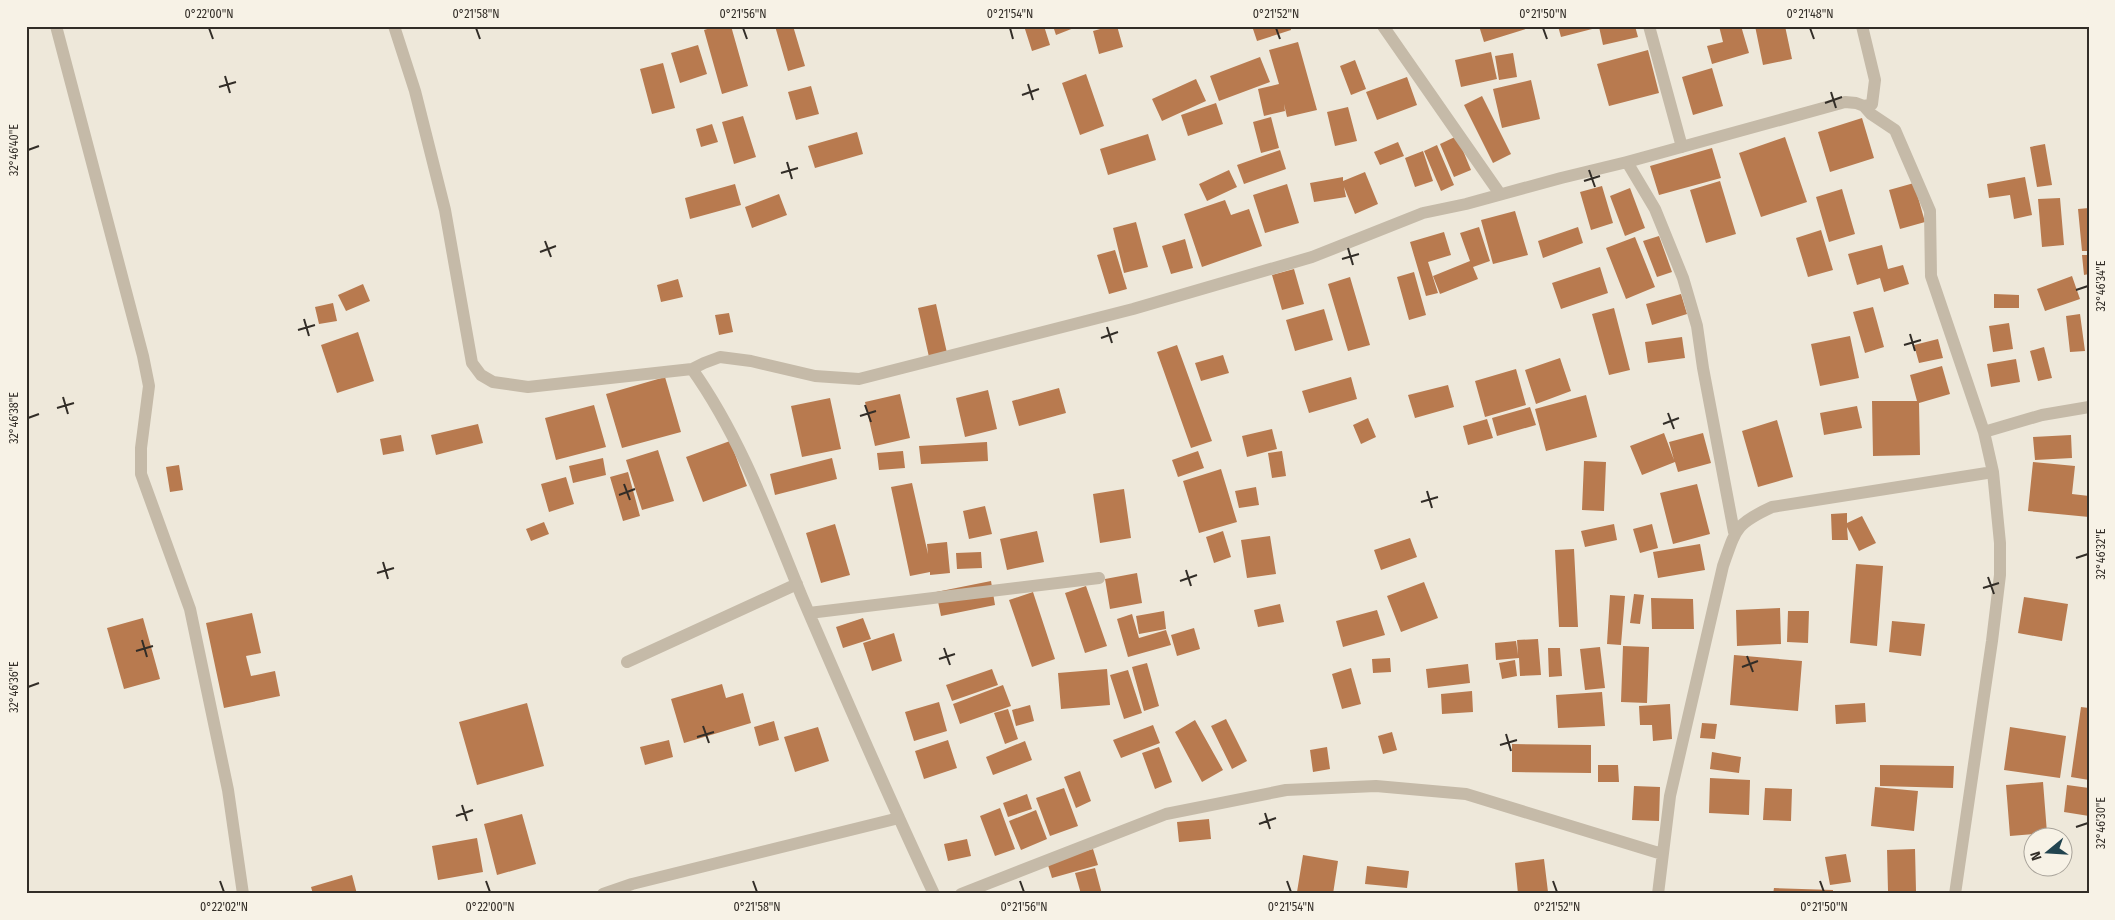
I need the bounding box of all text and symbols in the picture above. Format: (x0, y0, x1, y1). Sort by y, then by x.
text: 0°22'00"N (185, 7, 233, 21)
text: 0°21'58"N (452, 7, 500, 21)
text: 0°21'56"N (719, 7, 767, 21)
text: 0°21'54"N (987, 7, 1033, 21)
text: 0°21'52"N (1253, 7, 1299, 21)
text: 0°21'50"N (1519, 7, 1567, 21)
text: 0°21'48"N (1787, 7, 1833, 21)
text: 32°46'40"E (7, 124, 21, 176)
text: 32°46'34"E (2094, 260, 2108, 311)
text: 32°46'38"E (7, 392, 21, 444)
text: 32°46'32"E (2094, 528, 2108, 579)
text: 32°46'36"E (7, 661, 21, 713)
text: 32°46'30"E (2094, 797, 2108, 849)
north arrow (2022, 828, 2072, 878)
text: N (2027, 849, 2045, 862)
text: 0°22'02"N (200, 900, 248, 914)
text: 0°22'00"N (466, 900, 514, 914)
text: 0°21'58"N (733, 900, 781, 914)
text: 0°21'56"N (1000, 900, 1048, 914)
text: 0°21'54"N (1268, 900, 1314, 914)
text: 0°21'52"N (1534, 900, 1580, 914)
text: 0°21'50"N (1800, 900, 1848, 914)

